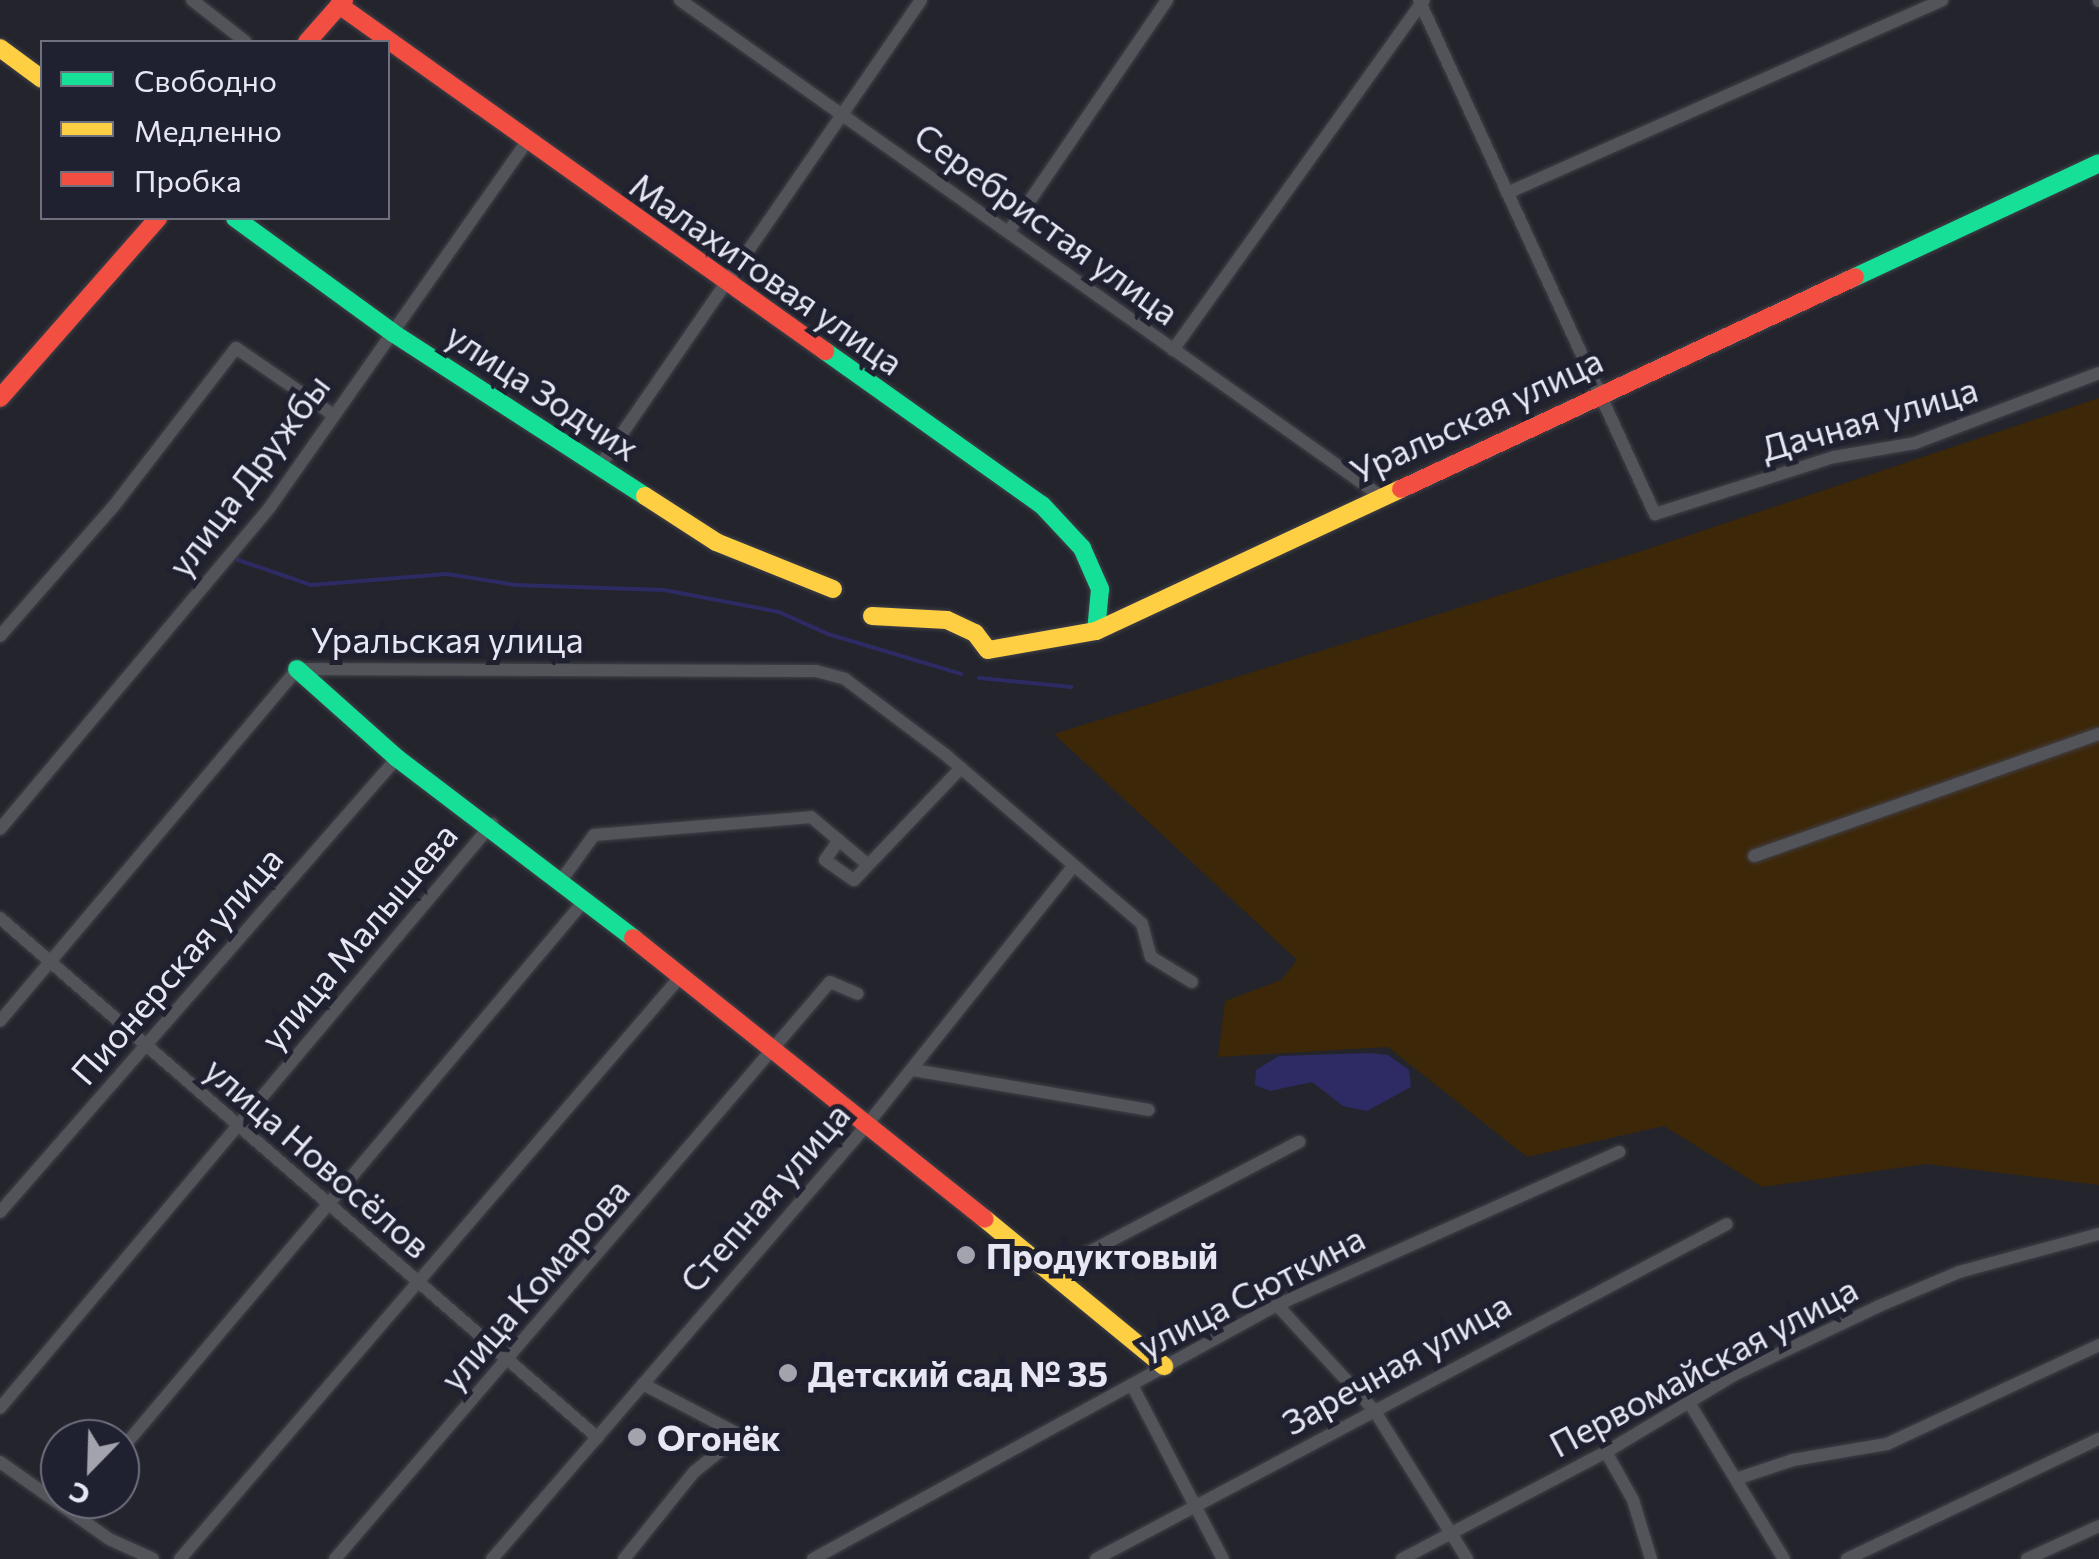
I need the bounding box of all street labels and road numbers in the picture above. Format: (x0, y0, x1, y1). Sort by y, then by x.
street label: Серебристая улица (907, 113, 1187, 333)
street label: Малахитовая улица (623, 163, 911, 383)
street label: улица Зодчих (439, 313, 647, 469)
street label: Уральская улица (1343, 338, 1609, 492)
street label: улица Дружбы (158, 366, 338, 584)
street label: Дачная улица (1756, 367, 1982, 469)
street label: Уральская улица (310, 618, 584, 660)
street label: улица Малышева (251, 814, 465, 1058)
street label: Пионерская улица (61, 838, 291, 1092)
street label: улица Новосёлов (197, 1048, 439, 1266)
street label: Степная улица (670, 1094, 858, 1300)
street label: улица Комарова (431, 1170, 637, 1398)
street label: улица Сюткина (1131, 1216, 1371, 1366)
street label: Первомайская улица (1542, 1267, 1864, 1465)
street label: Заречная улица (1274, 1283, 1518, 1443)

